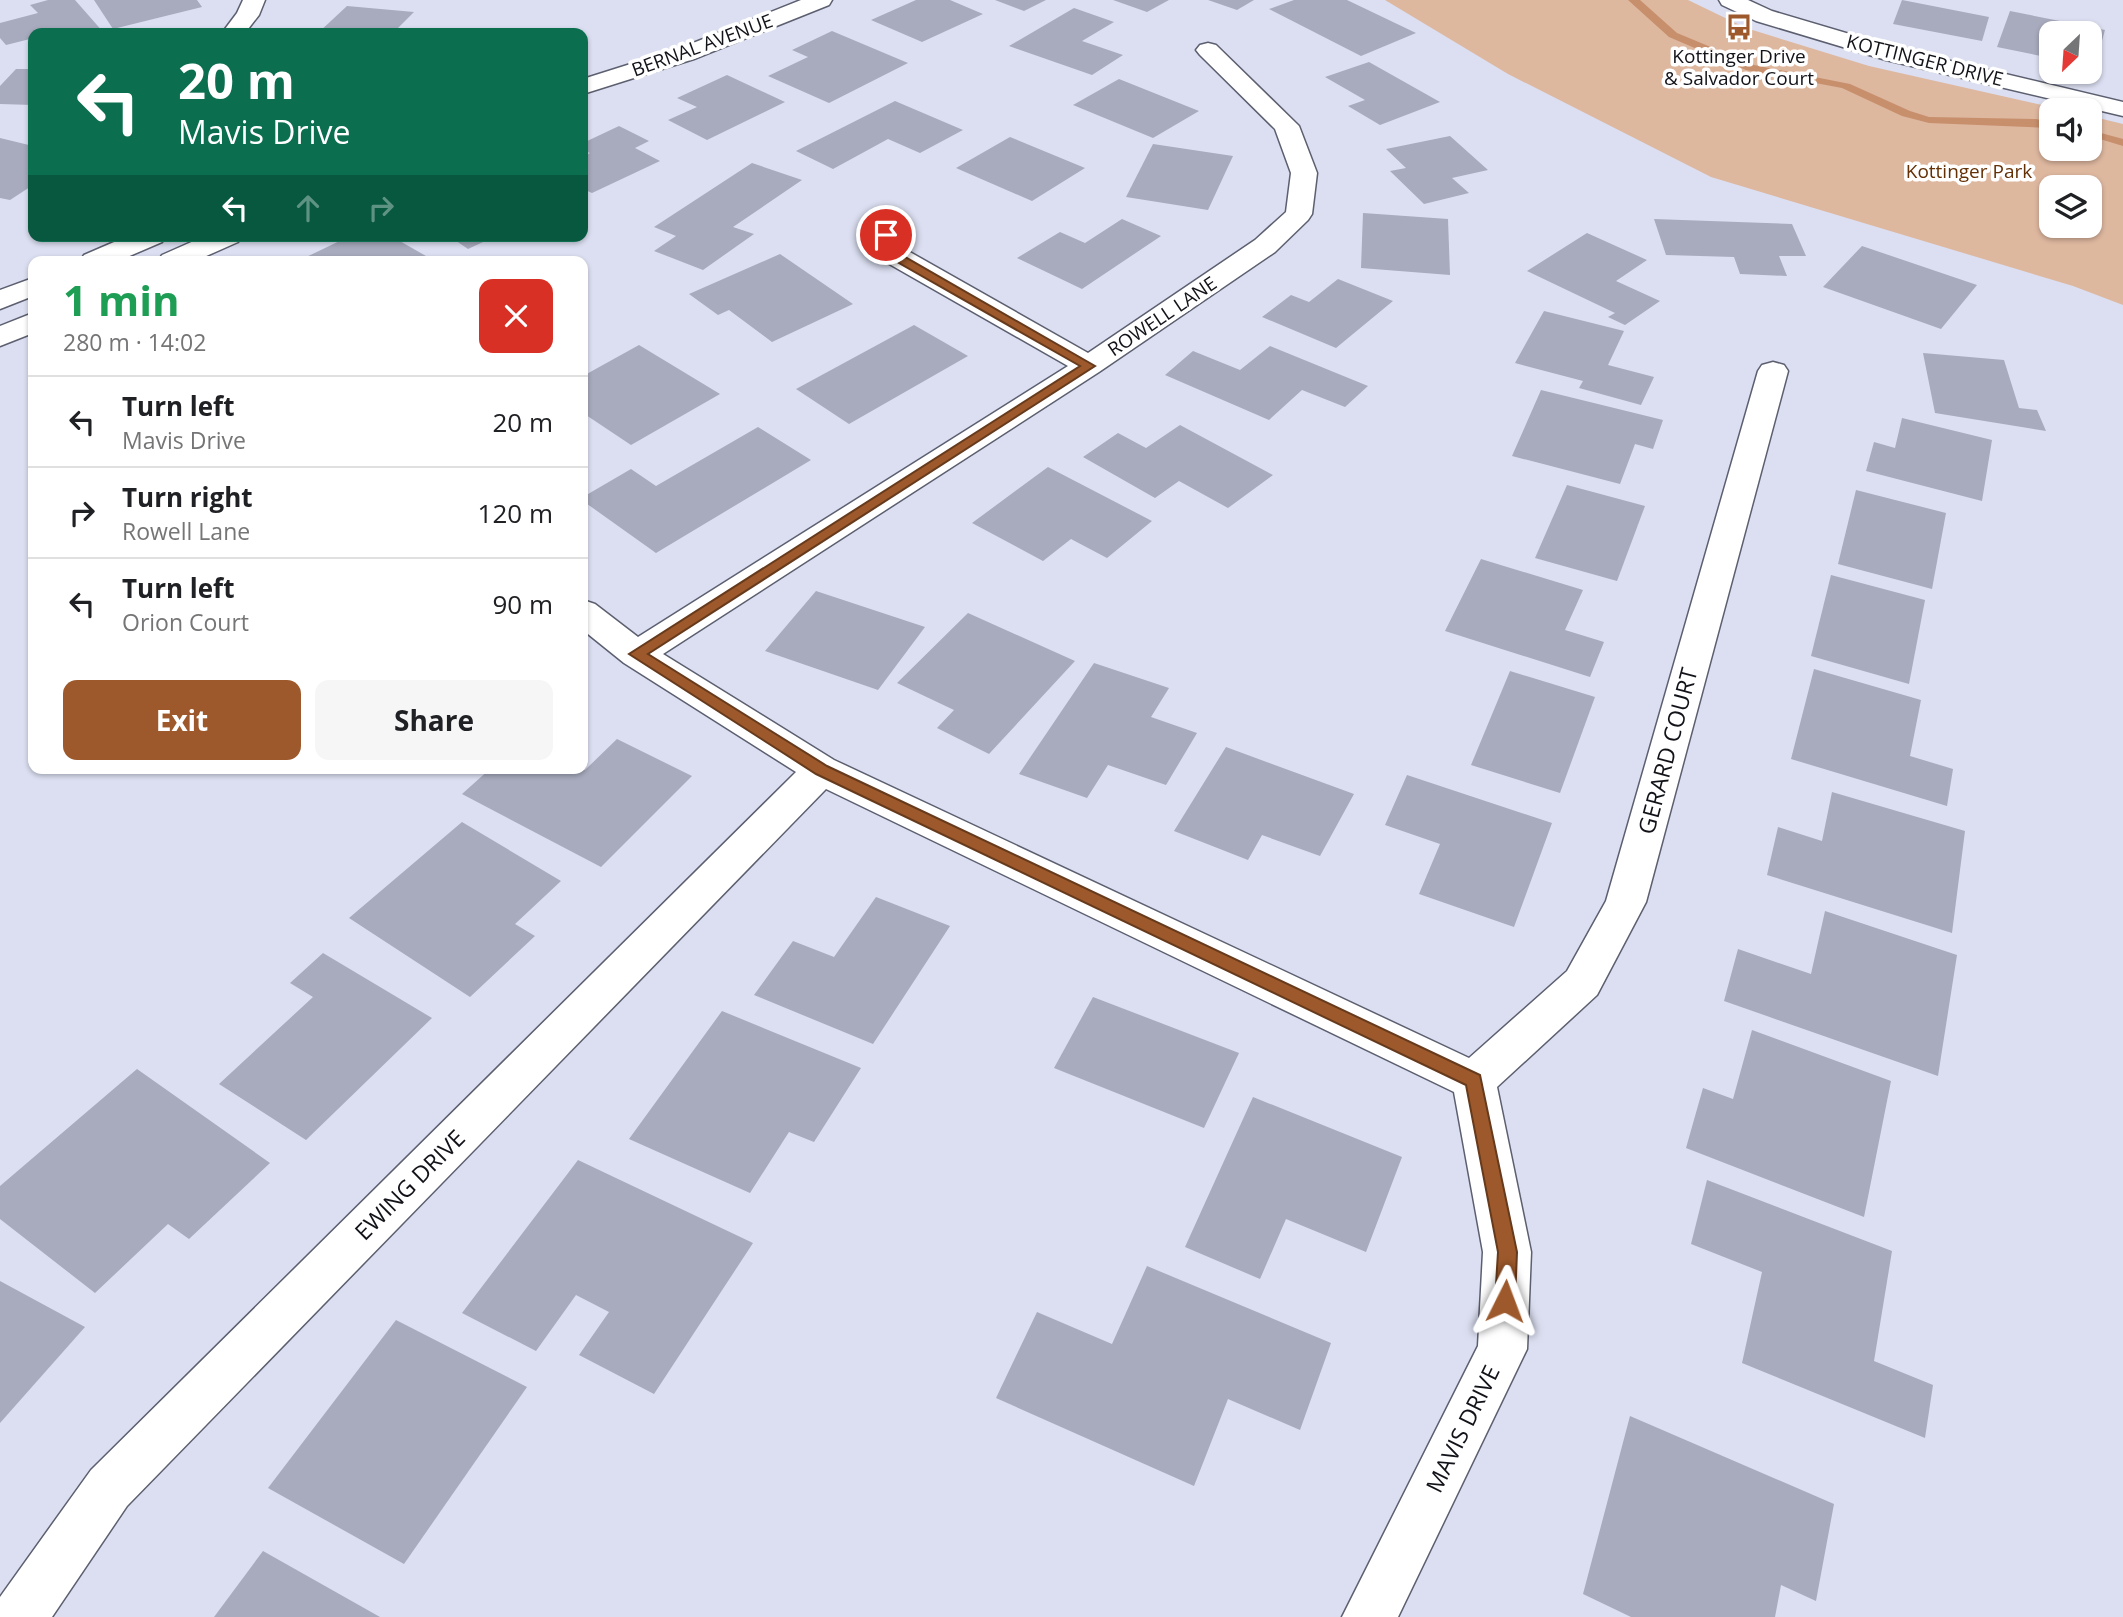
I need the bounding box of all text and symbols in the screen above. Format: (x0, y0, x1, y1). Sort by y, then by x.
street label: BERNAL AVENUE (628, 7, 776, 83)
bus stop icon: Kottinger Drive & Salvador Court (1724, 12, 1754, 42)
north arrow (2039, 21, 2102, 84)
map controls (2039, 21, 2102, 238)
street label: KOTTINGER DRIVE (1844, 28, 2006, 92)
place label: Kottinger Drive & Salvador Court (1664, 43, 1814, 91)
text: 20 m (178, 47, 295, 113)
icon: left (63, 56, 154, 147)
button: sound (2039, 98, 2102, 161)
text: Mavis Drive (178, 110, 351, 153)
park label: Kottinger Park (1906, 158, 2032, 184)
button: layers (2039, 175, 2102, 238)
icon: left (216, 189, 254, 227)
icon: ahead (289, 189, 327, 227)
icon: right (362, 189, 400, 227)
pin (856, 205, 916, 265)
icon: arrive (867, 216, 905, 254)
street label: ROWELL LANE (1102, 270, 1222, 362)
text: 1 min (63, 271, 180, 328)
button: close (479, 279, 553, 353)
text: 280 m · 14:02 (63, 326, 206, 358)
text: Turn left (122, 388, 234, 424)
icon: left (63, 403, 101, 441)
text: 20 m (492, 404, 553, 440)
text: Mavis Drive (122, 424, 246, 456)
text: Turn right (122, 479, 253, 515)
icon: right (63, 494, 101, 532)
text: 120 m (478, 495, 553, 531)
text: Rowell Lane (122, 515, 250, 547)
text: Turn left (122, 570, 234, 606)
icon: left (63, 585, 101, 623)
text: 90 m (492, 586, 553, 622)
text: Orion Court (122, 606, 249, 638)
street label: GERARD COURT (1629, 664, 1705, 838)
button: Exit (63, 680, 301, 760)
button: Share (315, 680, 553, 760)
street label: EWING DRIVE (347, 1122, 472, 1247)
position arrow (1468, 1264, 1542, 1338)
street label: MAVIS DRIVE (1418, 1360, 1507, 1497)

